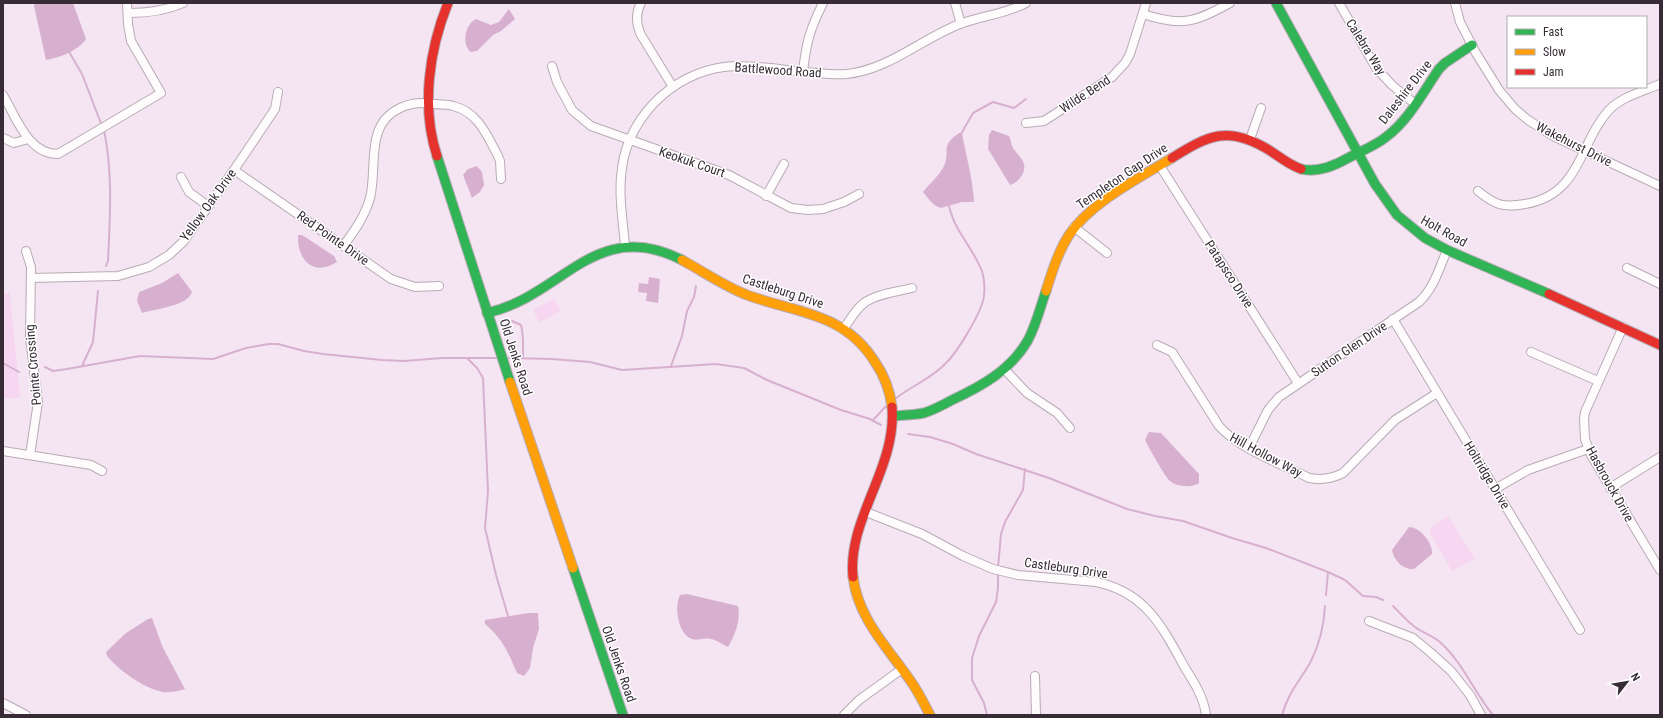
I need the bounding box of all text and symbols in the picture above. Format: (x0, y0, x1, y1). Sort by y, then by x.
street label: Calebra Way (1343, 16, 1389, 78)
legend (1507, 16, 1647, 88)
text: Fast (1543, 25, 1564, 39)
text: Slow (1543, 45, 1566, 59)
street label: Daleshire Drive (1375, 57, 1435, 127)
street label: Battlewood Road (734, 59, 822, 81)
text: Jam (1543, 65, 1564, 79)
street label: Wilde Bend (1057, 72, 1113, 116)
street label: Wakehurst Drive (1534, 118, 1614, 170)
street label: Templeton Gap Drive (1074, 140, 1170, 212)
street label: Keokuk Court (657, 144, 727, 180)
street label: Yellow Oak Drive (177, 166, 239, 244)
street label: Red Pointe Drive (294, 208, 372, 268)
street label: Holt Road (1418, 212, 1470, 250)
street label: Patapsco Drive (1202, 238, 1256, 310)
street label: Castleburg Drive (741, 271, 825, 311)
street label: Old Jenks Road (497, 317, 535, 397)
street label: Sutton Glen Drive (1308, 318, 1390, 380)
street label: Pointe Crossing (22, 324, 44, 406)
street label: Hill Hollow Way (1227, 430, 1305, 481)
street label: Holtridge Drive (1461, 438, 1513, 512)
street label: Hasbrouck Drive (1583, 444, 1637, 524)
street label: Castleburg Drive (1023, 555, 1109, 581)
street label: Old Jenks Road (599, 624, 639, 704)
north arrow (1607, 662, 1647, 702)
text: N (1628, 671, 1643, 684)

